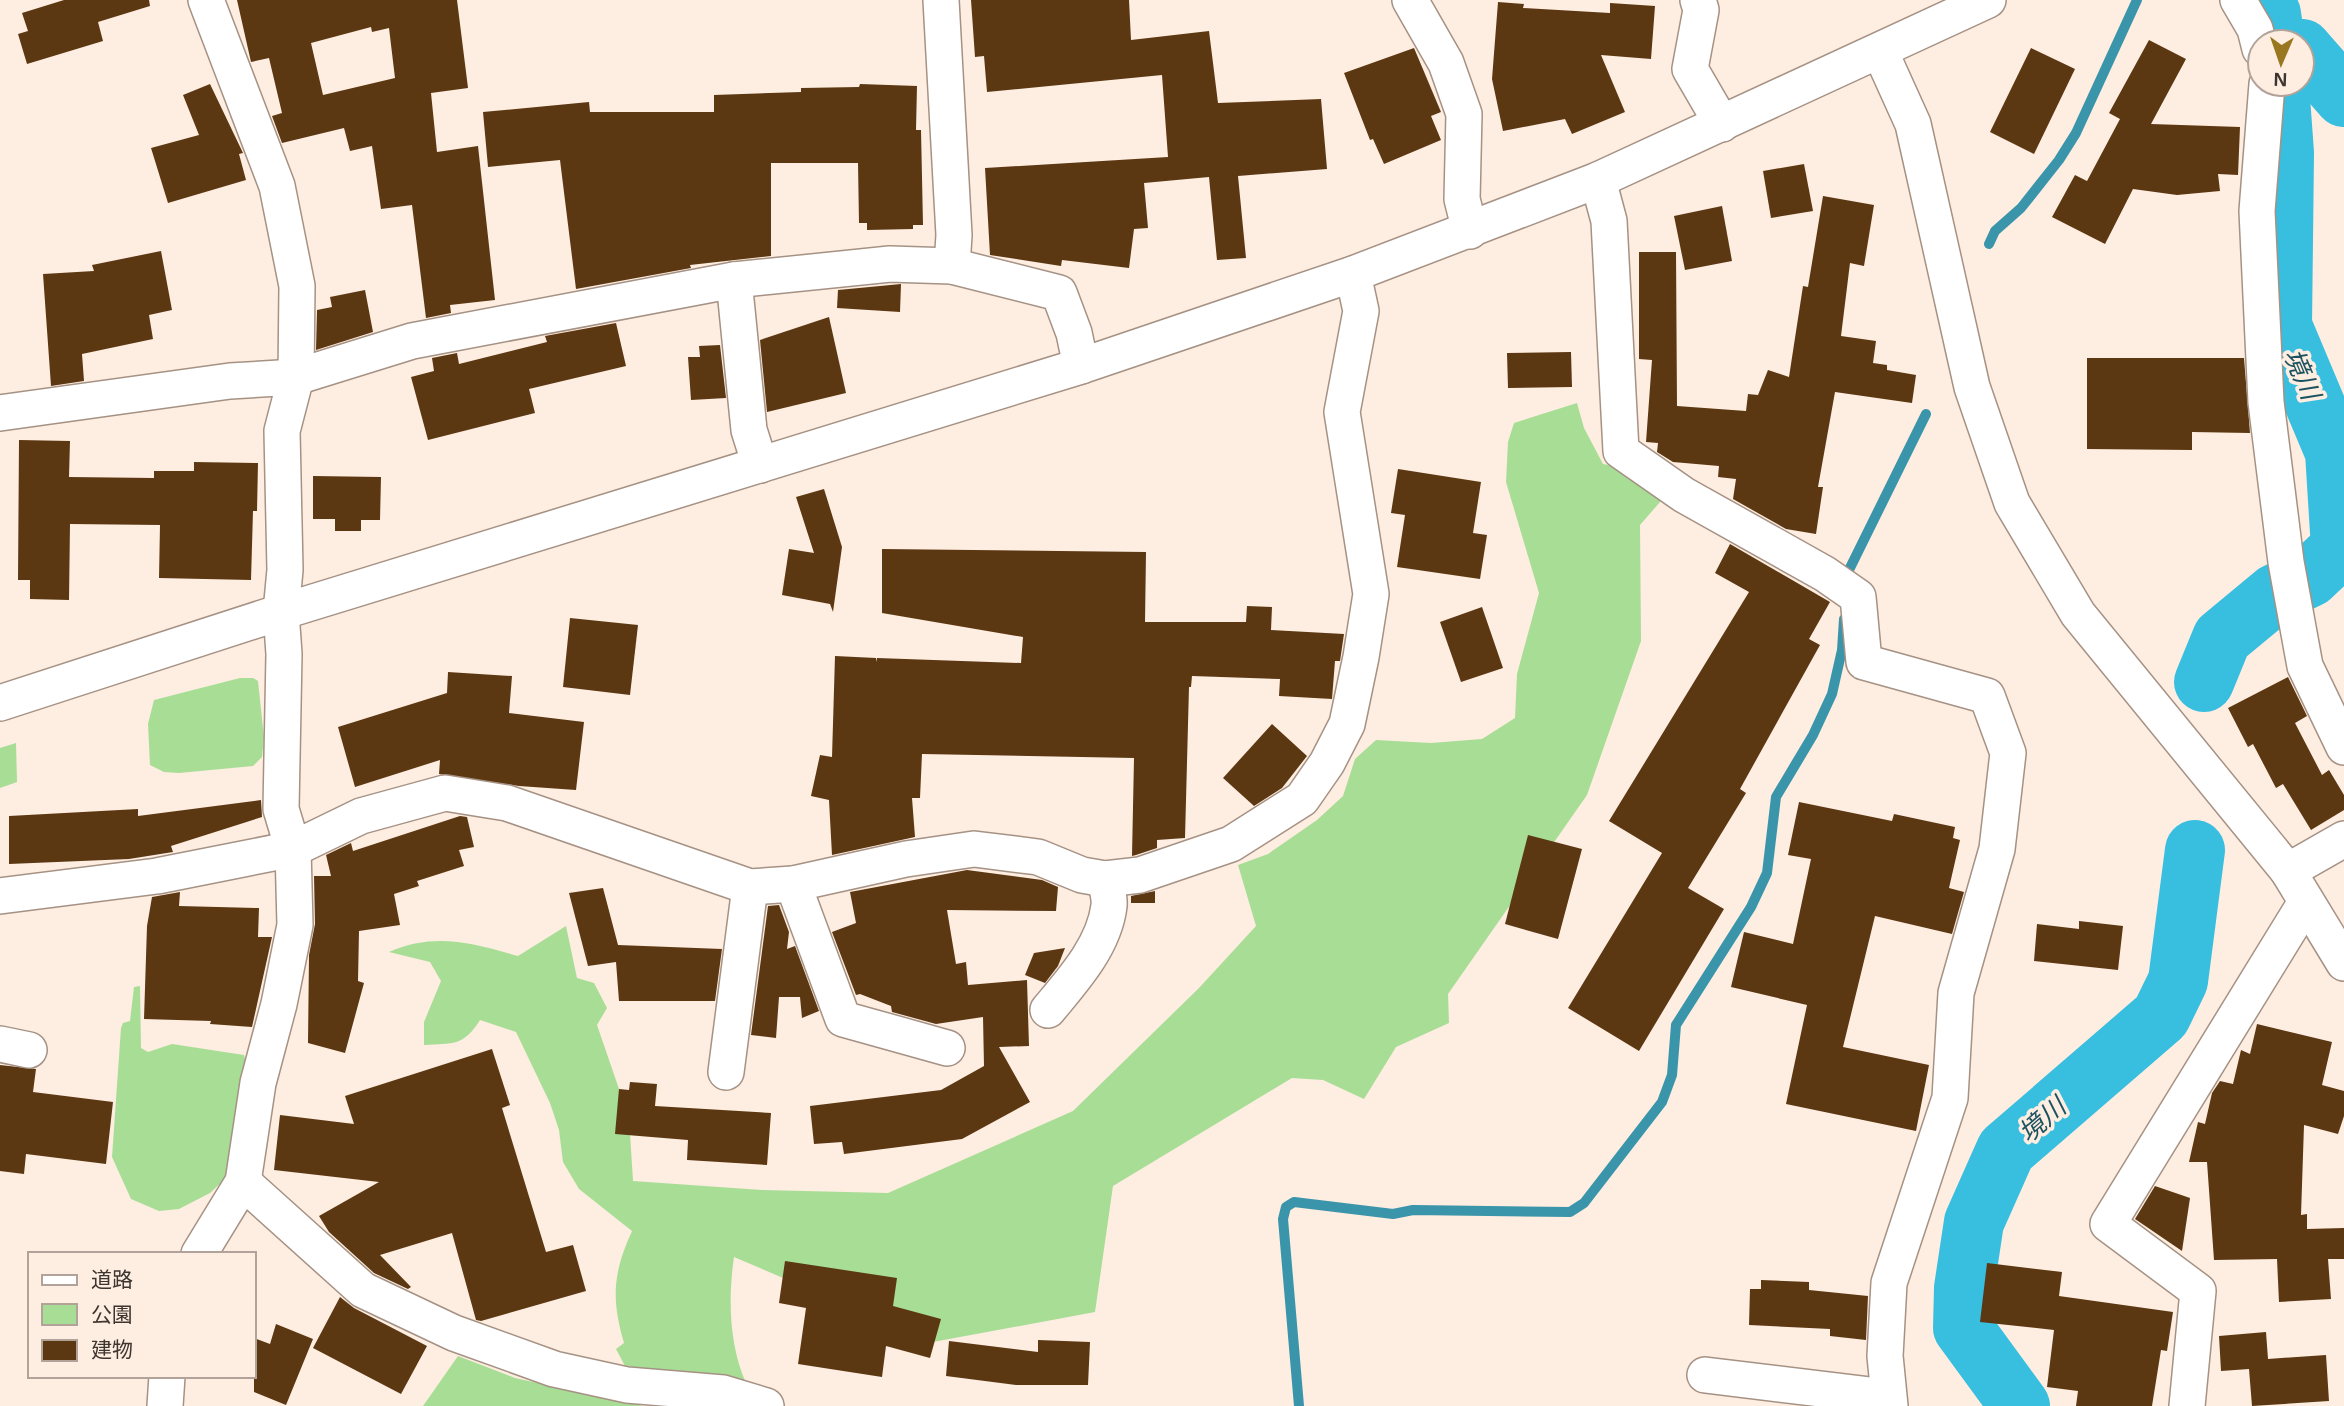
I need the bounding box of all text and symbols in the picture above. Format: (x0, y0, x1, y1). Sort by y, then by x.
north arrow (2246, 28, 2316, 98)
text: N (2273, 69, 2288, 90)
water label: 境川 (2278, 344, 2327, 407)
water label: 境川 (2013, 1090, 2074, 1148)
legend (28, 1252, 256, 1378)
text: 道路 (91, 1268, 133, 1291)
text: 公園 (91, 1303, 133, 1326)
text: 建物 (91, 1338, 133, 1361)

